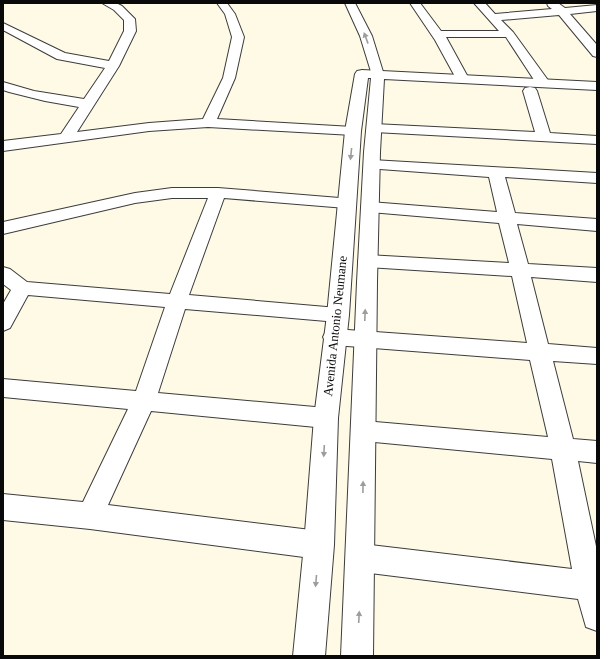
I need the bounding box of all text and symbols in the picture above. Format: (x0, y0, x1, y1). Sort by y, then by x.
one-way arrow (363, 32, 369, 44)
one-way arrow (348, 148, 354, 160)
street label: Avenida Antonio Neumane (320, 255, 350, 397)
one-way arrow (362, 308, 368, 321)
one-way arrow (321, 445, 328, 457)
one-way arrow (360, 480, 366, 493)
one-way arrow (312, 575, 319, 587)
one-way arrow (356, 610, 362, 623)

